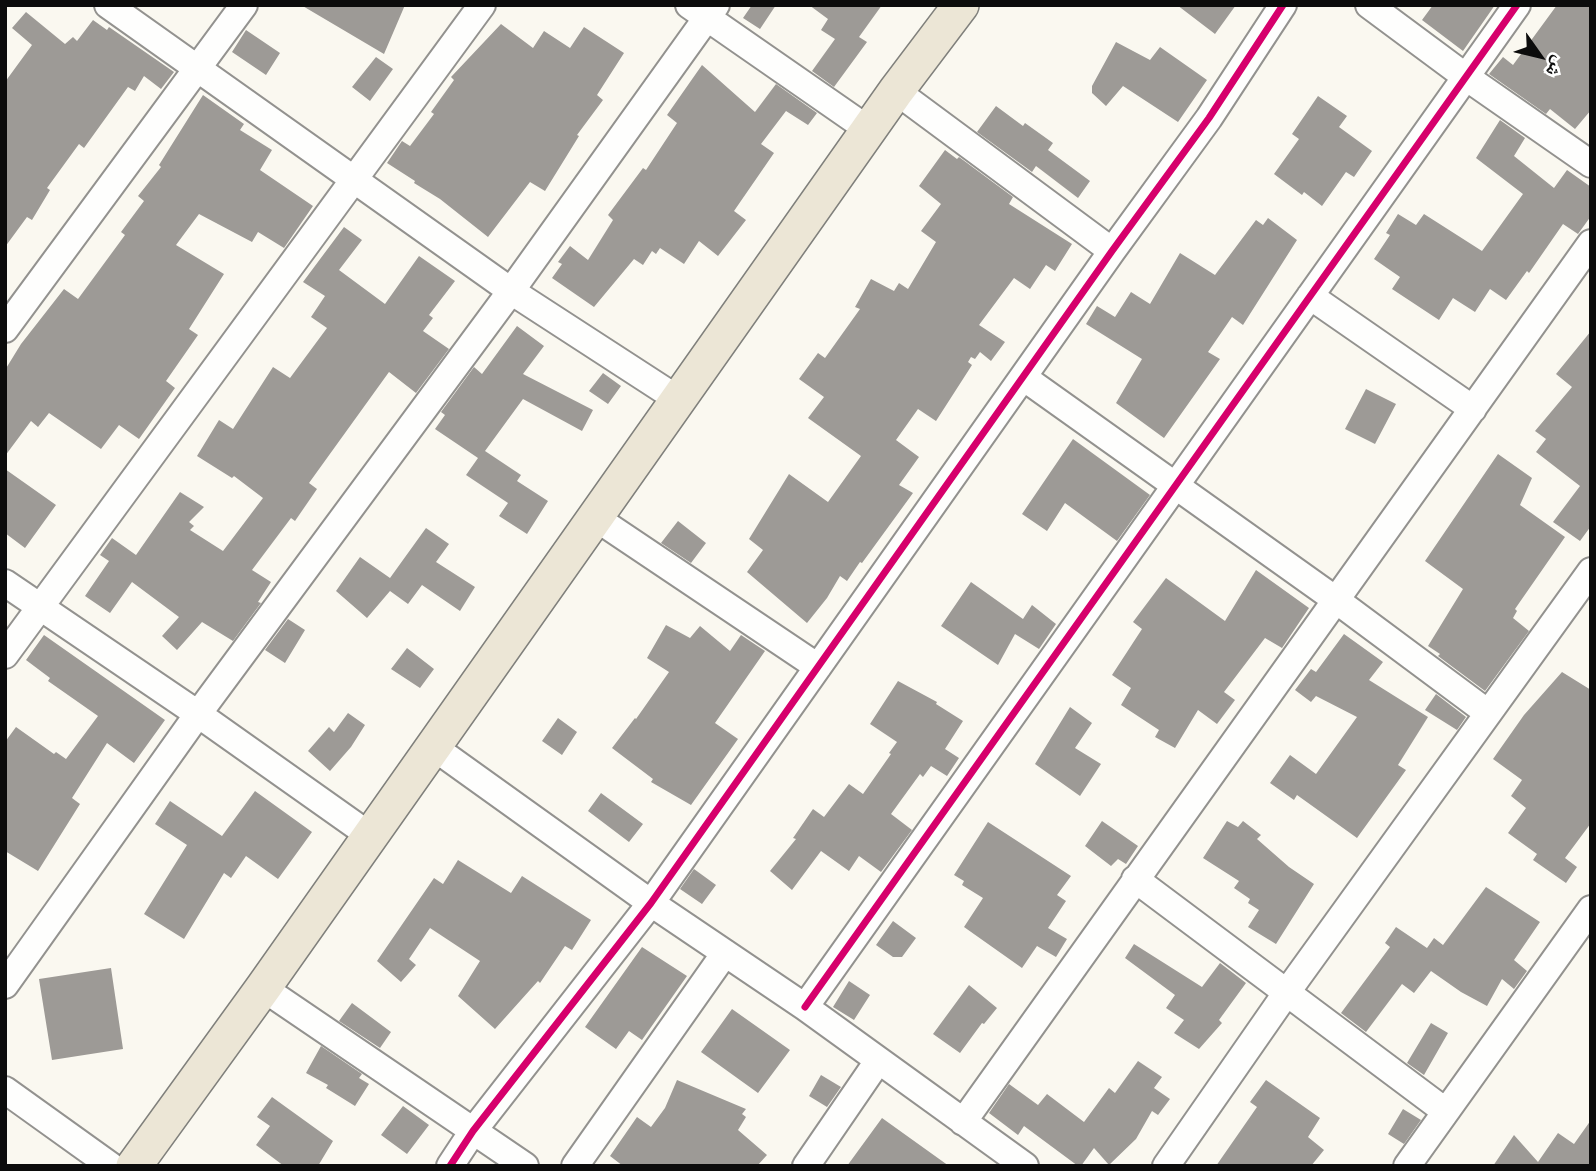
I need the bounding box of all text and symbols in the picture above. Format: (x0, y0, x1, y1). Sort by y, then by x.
north arrow (1505, 21, 1575, 91)
text: ش (1541, 52, 1574, 83)

